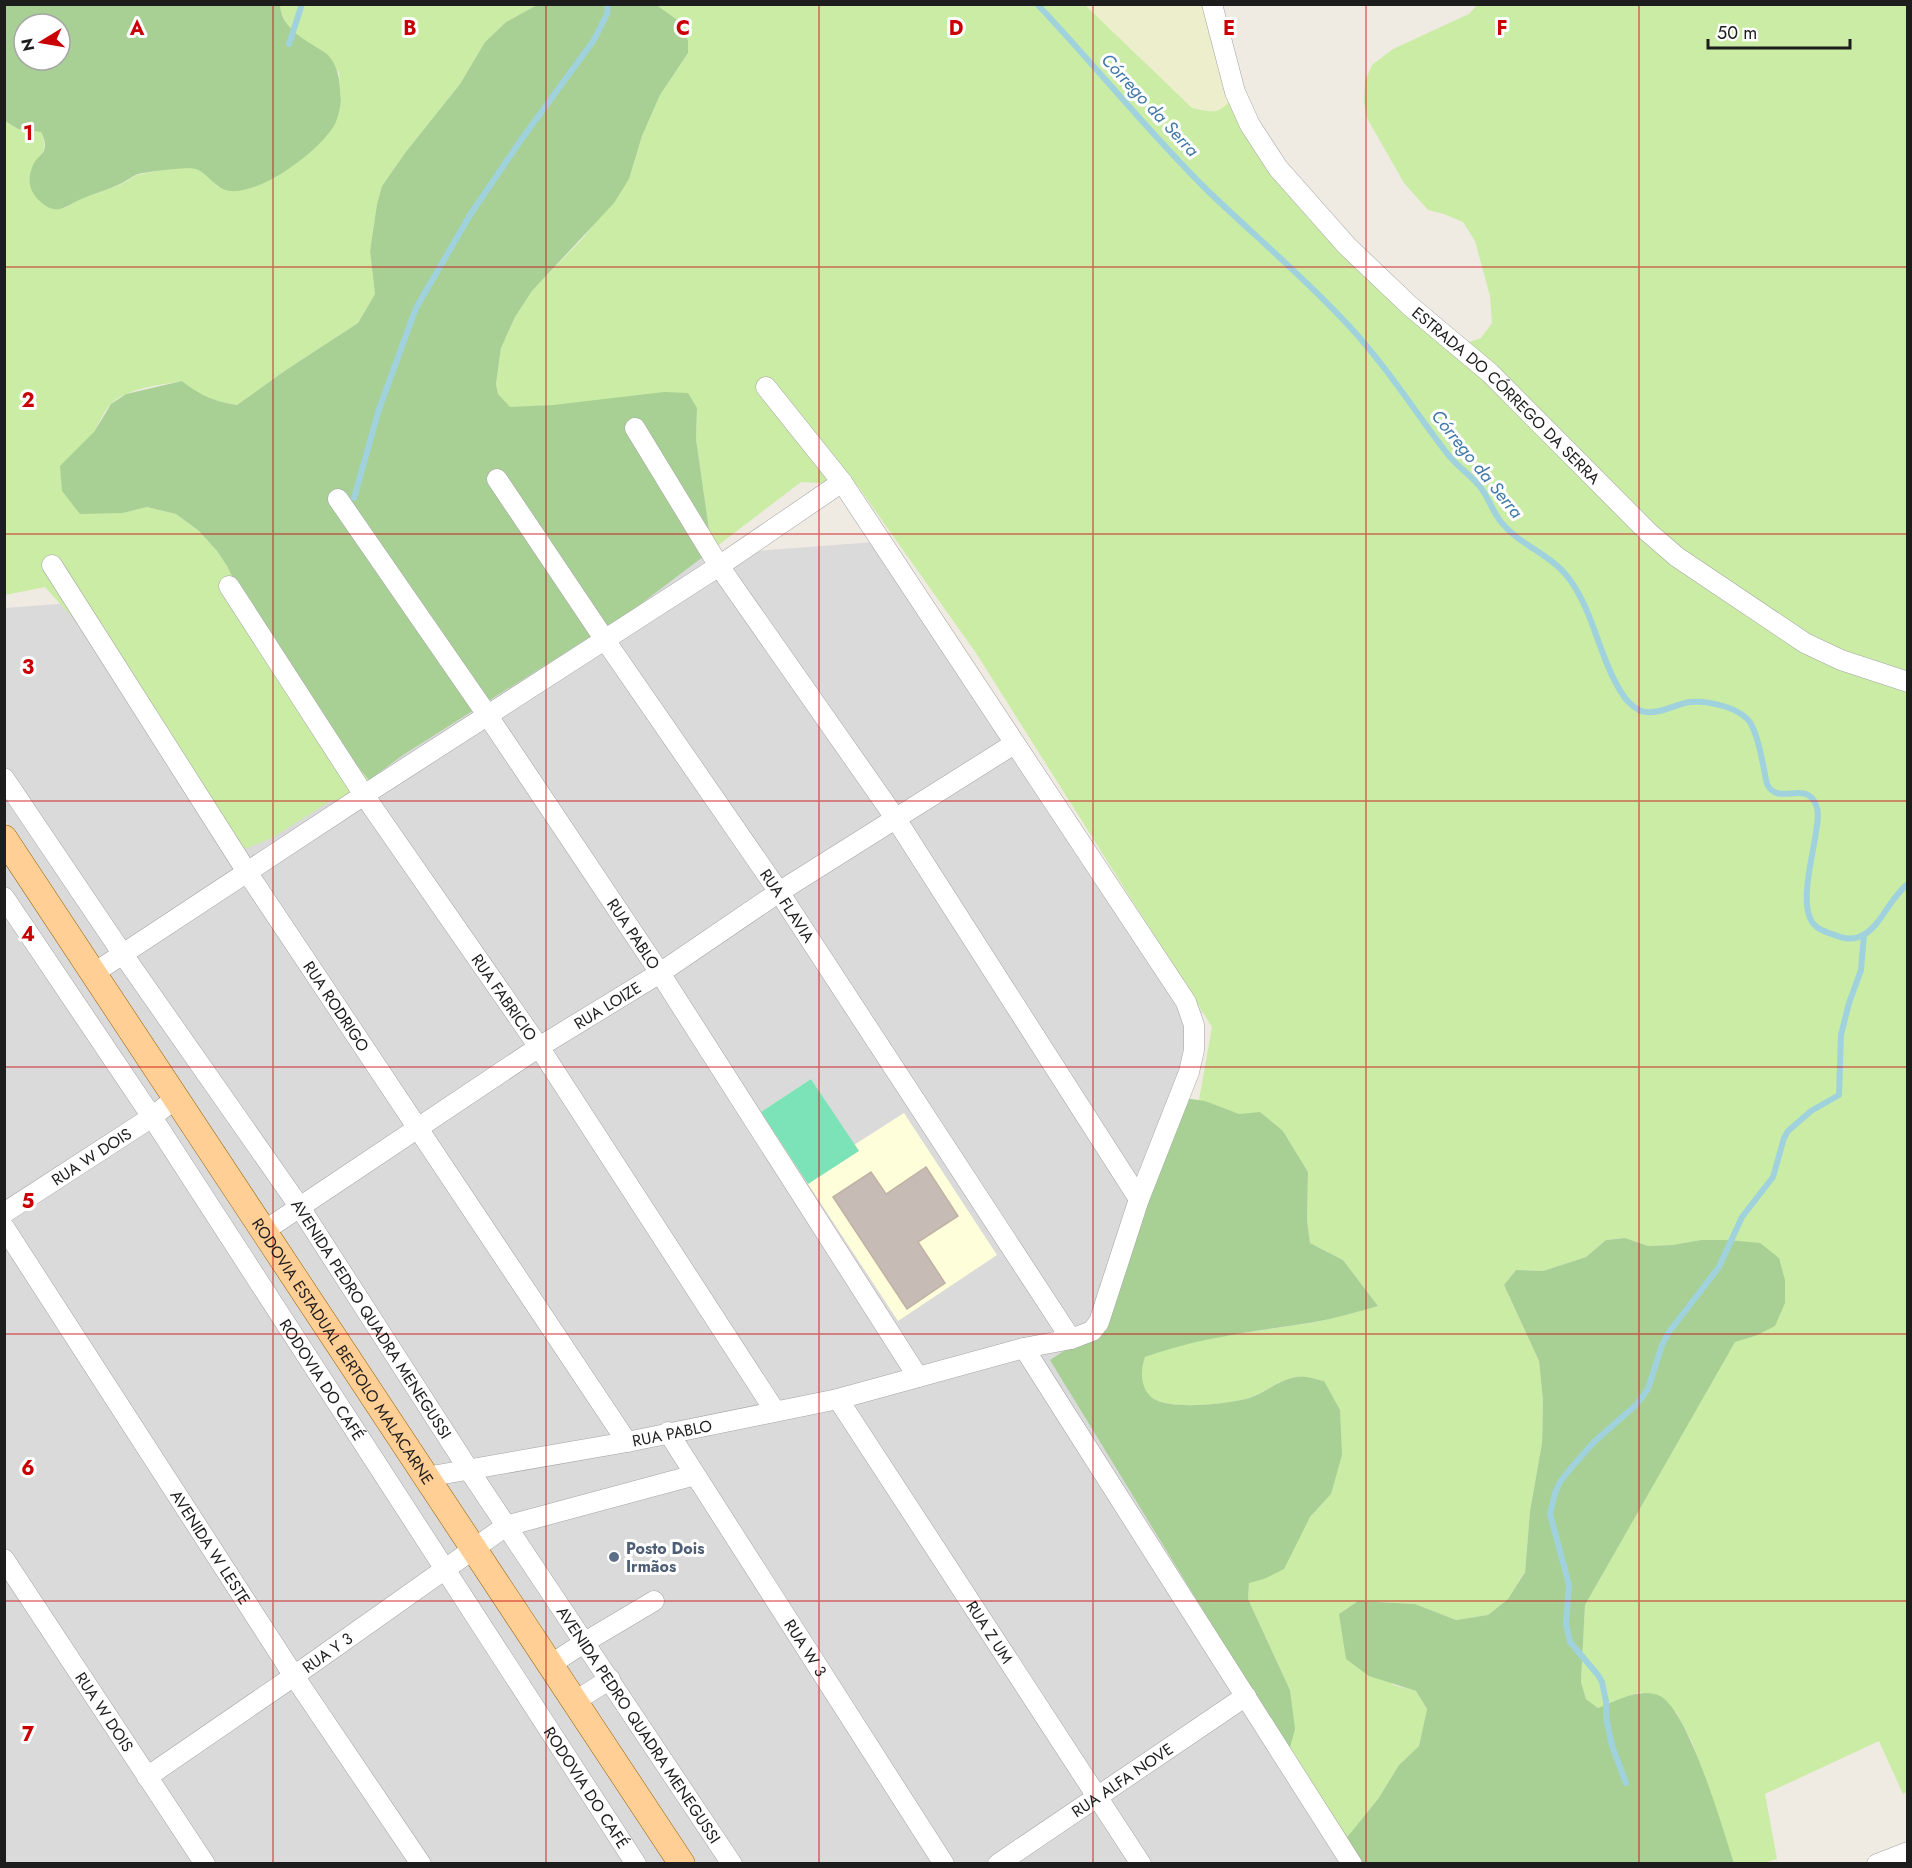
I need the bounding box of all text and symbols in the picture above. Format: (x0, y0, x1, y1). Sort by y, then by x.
north arrow (12, 12, 72, 72)
scale bar (1708, 12, 1850, 50)
text: A (129, 14, 145, 43)
text: B (403, 14, 417, 43)
text: C (676, 14, 690, 43)
text: D (949, 14, 963, 43)
text: E (1223, 14, 1235, 43)
text: F (1496, 14, 1508, 43)
text: 50 m (1717, 20, 1757, 46)
text: N (15, 36, 40, 53)
water label: Córrego da Serra (1095, 48, 1205, 163)
text: 1 (23, 119, 33, 148)
street label: ESTRADA DO CÓRREGO DA SERRA (1407, 301, 1606, 490)
text: 2 (21, 386, 35, 415)
water label: Córrego da Serra (1425, 404, 1529, 524)
text: 3 (22, 653, 34, 682)
street label: RUA FLAVIA (755, 864, 821, 947)
street label: RUA PABLO (602, 894, 666, 974)
text: 4 (21, 920, 35, 949)
street label: RUA FABRICIO (466, 949, 543, 1045)
street label: RUA RODRIGO (298, 956, 375, 1056)
street label: RUA LOIZE (569, 976, 645, 1035)
street label: RUA W DOIS (47, 1122, 136, 1191)
text: 5 (22, 1187, 35, 1216)
street label: AVENIDA PEDRO QUADRA MENEGUSSI (286, 1194, 457, 1443)
street label: RODOVIA ESTADUAL BERTOLO MALACARNE (247, 1213, 439, 1489)
street label: RODOVIA DO CAFÉ (274, 1314, 370, 1445)
street label: RUA PABLO (630, 1413, 714, 1452)
text: 6 (21, 1454, 35, 1483)
street label: AVENIDA W LESTE (165, 1485, 256, 1609)
place label: Posto Dois Irmãos (626, 1537, 704, 1578)
marker: Posto Dois Irmãos (607, 1550, 621, 1564)
street label: RUA Z UM (961, 1596, 1019, 1668)
street label: AVENIDA PEDRO QUADRA MENEGUSSI (551, 1602, 726, 1848)
street label: RUA W 3 (779, 1615, 833, 1681)
street label: RUA Y 3 (297, 1627, 357, 1678)
street label: RUA W DOIS (70, 1667, 140, 1756)
text: 7 (22, 1720, 35, 1749)
street label: RODOVIA DO CAFÉ (538, 1722, 634, 1853)
street label: RUA ALFA NOVE (1067, 1737, 1178, 1823)

